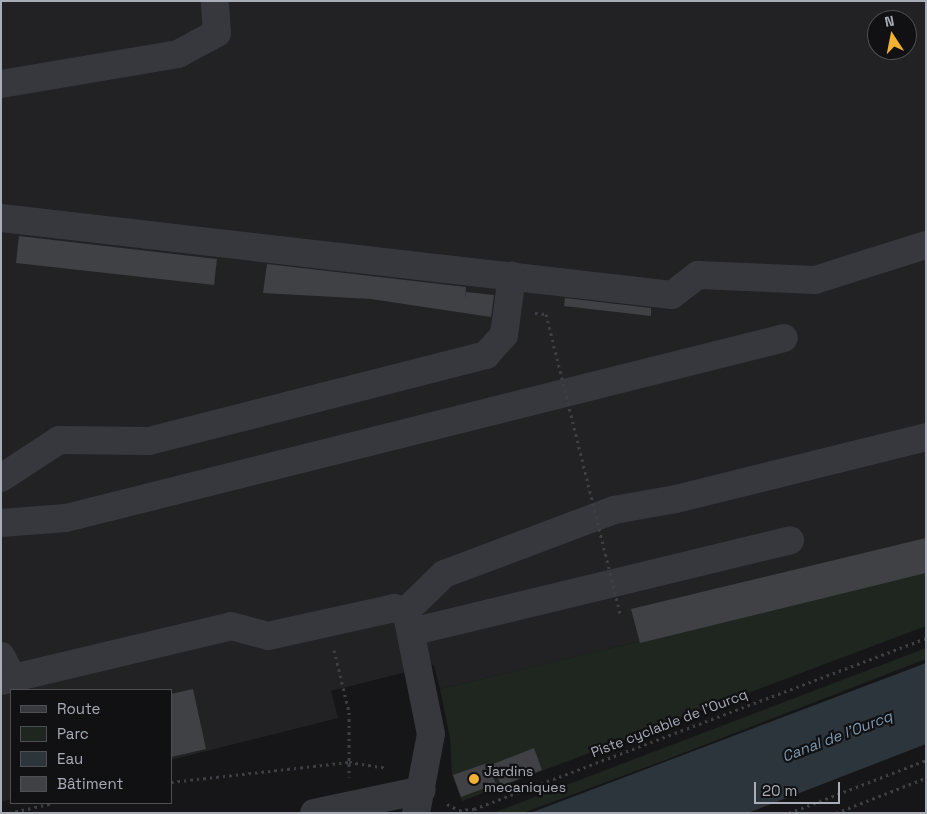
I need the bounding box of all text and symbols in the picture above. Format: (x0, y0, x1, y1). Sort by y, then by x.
north arrow (867, 10, 917, 60)
text: N (883, 12, 896, 31)
street label: Piste cyclable de l'Ourcq (588, 685, 750, 761)
legend (10, 689, 172, 804)
text: Route (57, 699, 100, 718)
water label: Canal de l'Ourcq (779, 707, 895, 765)
text: Parc (57, 724, 89, 743)
text: Eau (57, 749, 83, 768)
place label: Jardins mecaniques (484, 763, 566, 796)
scale bar (757, 772, 843, 804)
marker: Jardins mecaniques (468, 773, 480, 785)
text: Bâtiment (57, 774, 123, 793)
text: 20 m (762, 781, 797, 800)

